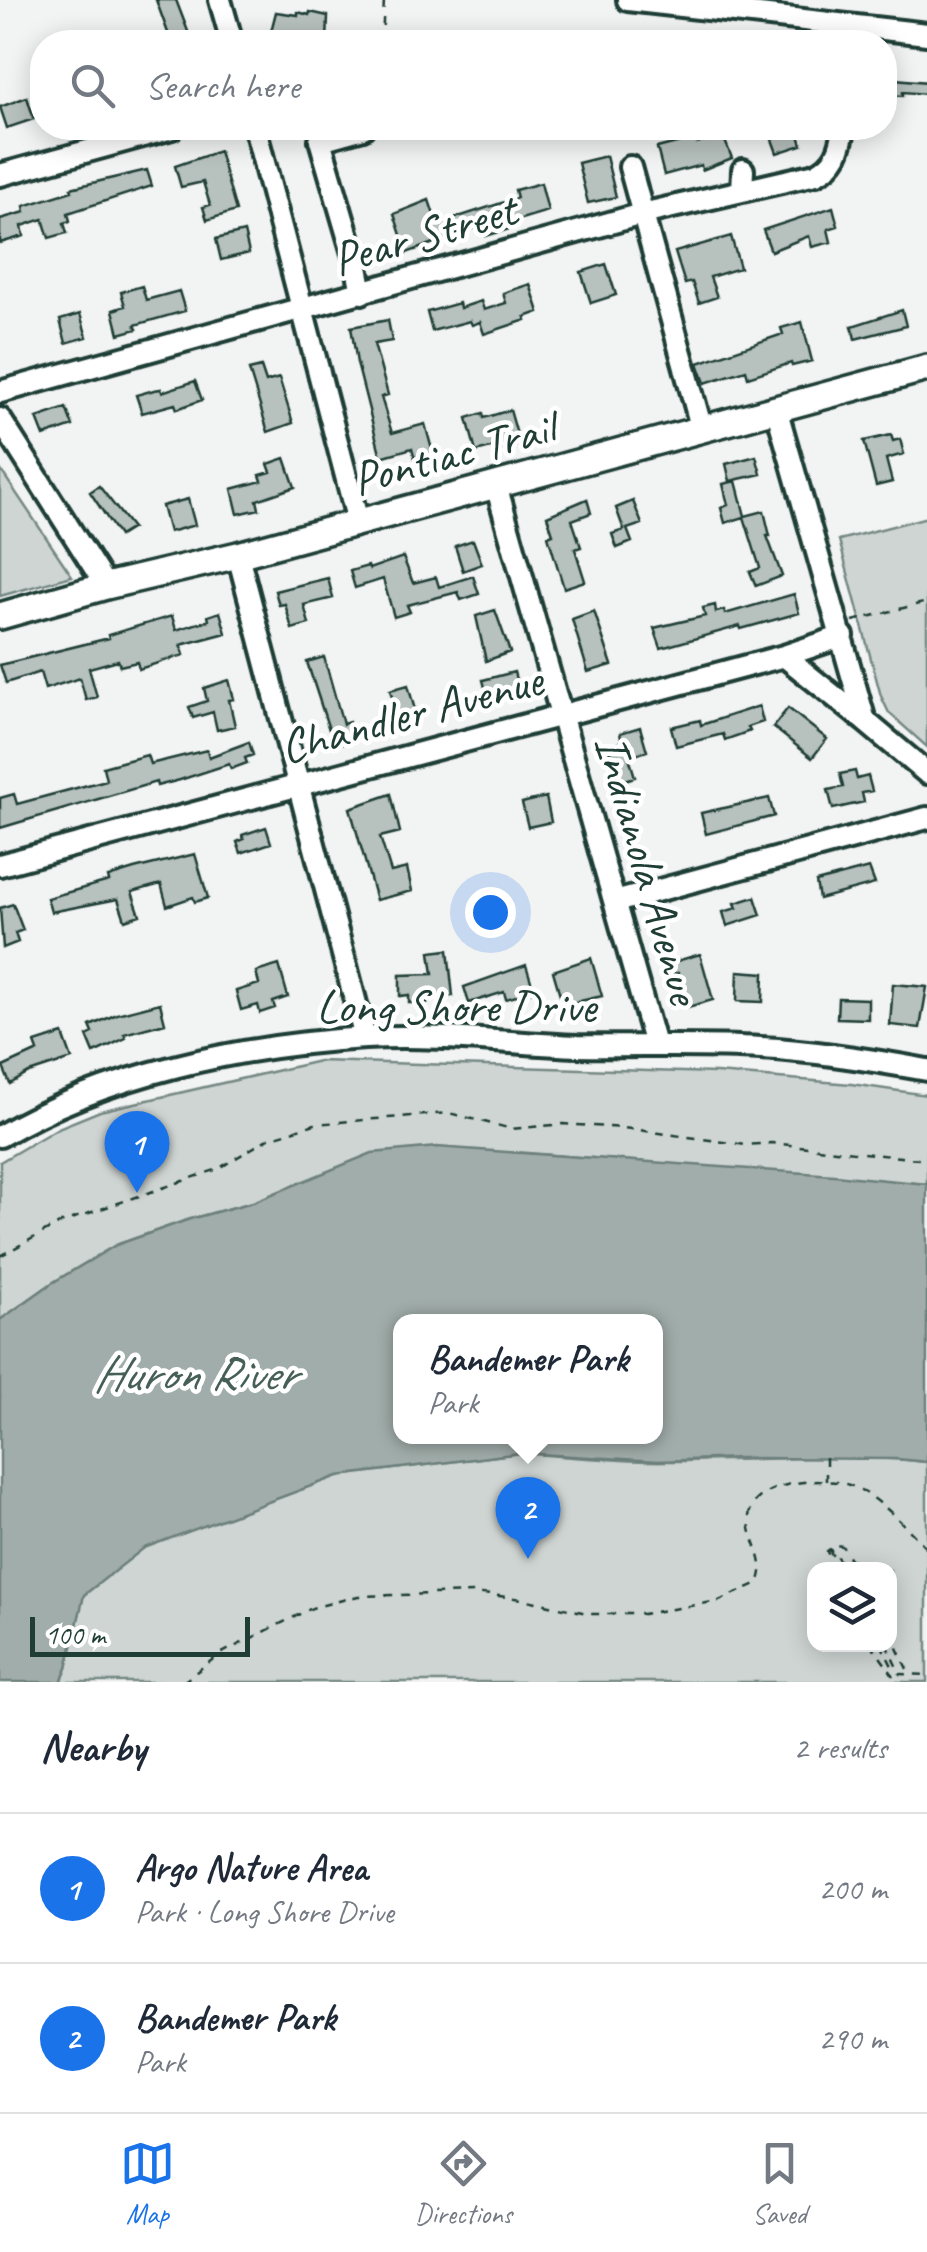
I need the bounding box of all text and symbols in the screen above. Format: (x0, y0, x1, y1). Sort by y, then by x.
search box (30, 30, 897, 140)
icon: search (65, 58, 120, 113)
text: Search here (145, 62, 300, 109)
street label: Pear Street (325, 178, 527, 289)
street label: Pontiac Trail (345, 395, 568, 509)
street label: Chandler Avenue (273, 648, 552, 777)
street label: Indianola Avenue (581, 727, 716, 1014)
your location (465, 887, 516, 938)
street label: Long Shore Drive (316, 976, 599, 1036)
pin: 1 (104, 1110, 170, 1193)
popup (393, 1314, 663, 1444)
text: Bandemer Park (428, 1335, 628, 1382)
water label: Huron River (93, 1342, 304, 1405)
text: Park (428, 1382, 479, 1423)
pin: 2 (496, 1476, 560, 1559)
map controls (807, 1562, 897, 1652)
button: layers (807, 1562, 897, 1652)
scale bar (30, 1612, 250, 1656)
text: 100 m (45, 1617, 105, 1652)
text: Nearby (40, 1721, 146, 1774)
text: 2 results (793, 1727, 887, 1768)
text: Argo Nature Area (135, 1844, 368, 1891)
text: 1 (65, 1868, 80, 1909)
text: 200 m (818, 1868, 887, 1909)
text: Park · Long Shore Drive (135, 1891, 394, 1932)
text: Bandemer Park (135, 1994, 336, 2041)
text: 2 (65, 2018, 80, 2059)
text: 290 m (818, 2018, 887, 2059)
text: Park (135, 2041, 186, 2082)
tab: Map (120, 2136, 175, 2231)
tab: Directions (415, 2136, 512, 2231)
tab: Saved (752, 2136, 807, 2231)

